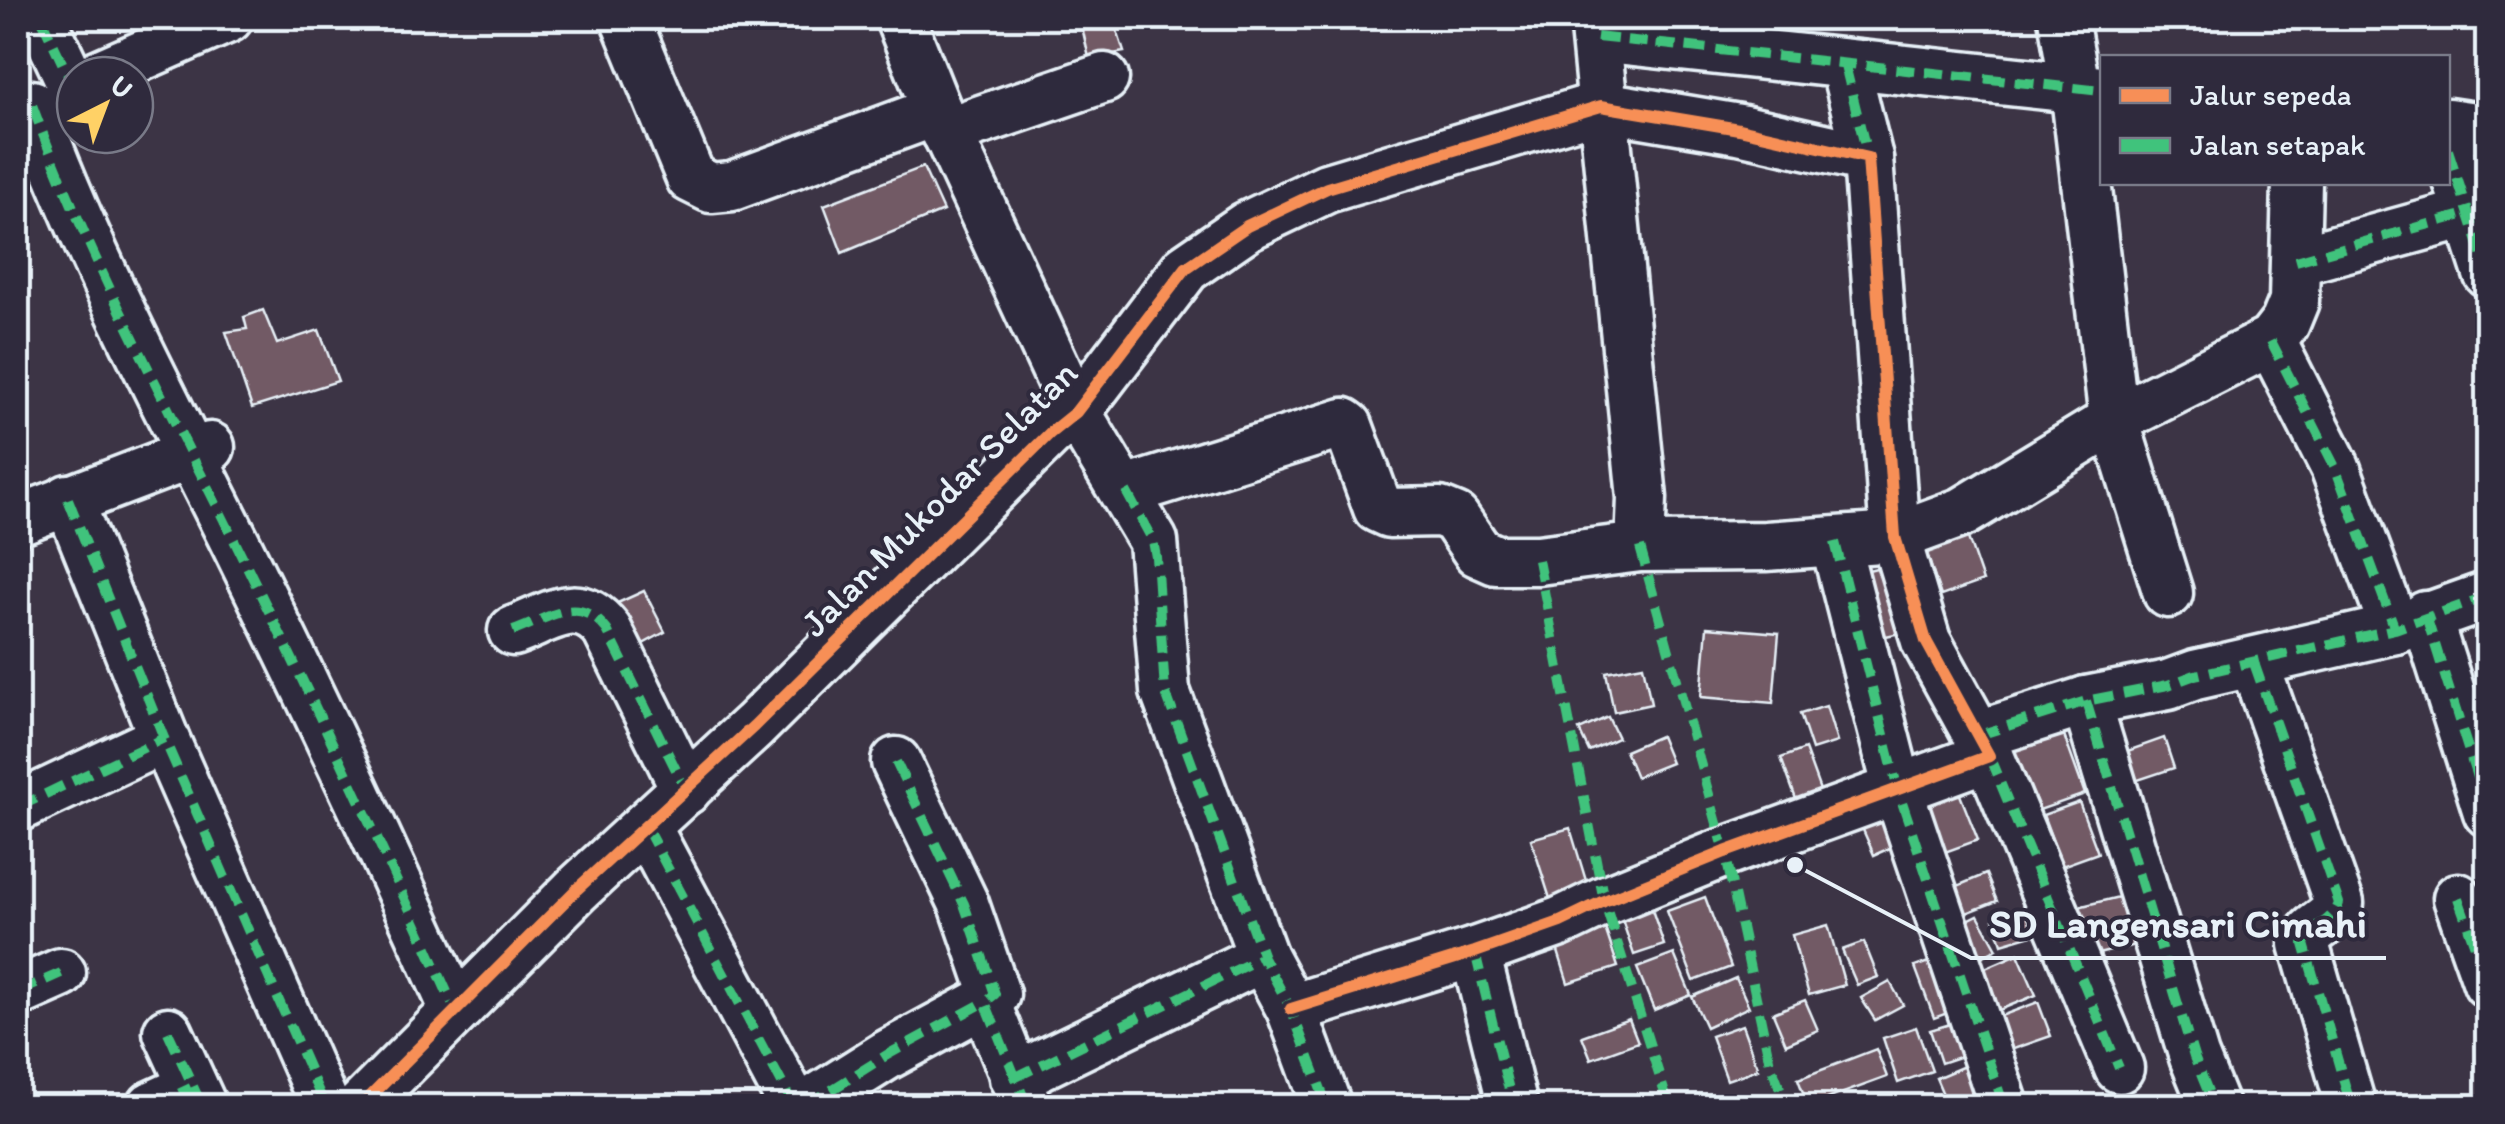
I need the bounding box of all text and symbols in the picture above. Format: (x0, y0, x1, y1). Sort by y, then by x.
north arrow (55, 55, 155, 155)
legend (2100, 55, 2450, 185)
text: U (103, 68, 140, 105)
text: Jalur sepeda (2190, 76, 2352, 113)
text: Jalan setapak (2190, 126, 2366, 163)
street label: Jalan Mukodar Selatan (791, 350, 1087, 646)
callout: SD Langensari Cimahi (1971, 888, 2386, 958)
text: SD Langensari Cimahi (1989, 899, 2367, 947)

